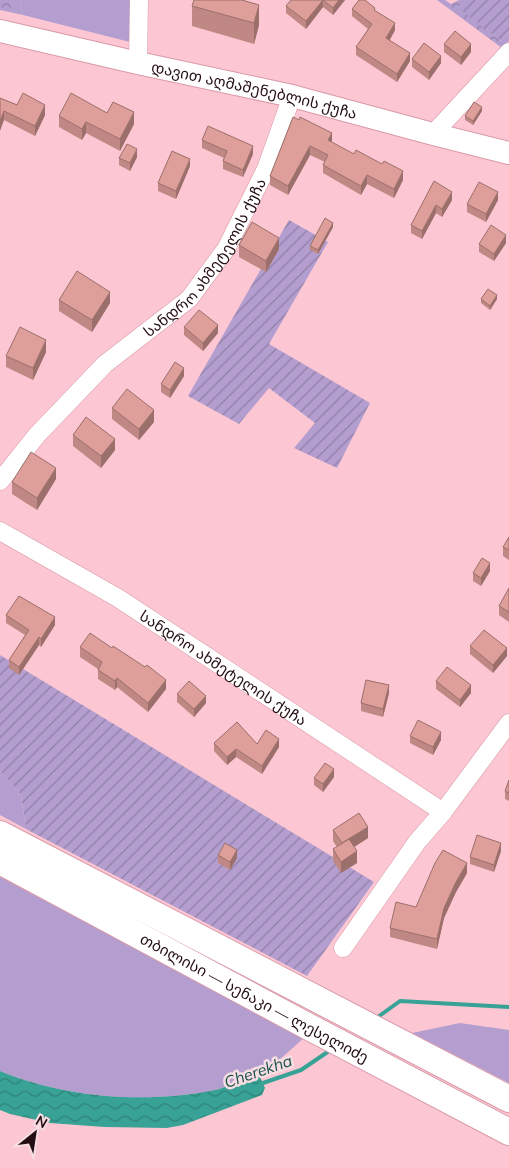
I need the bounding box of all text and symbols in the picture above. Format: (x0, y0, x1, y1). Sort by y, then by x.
street label: დავით აღმაშენებლის ქუჩა (150, 57, 359, 123)
street label: სანდრო ახმეტელის ქუჩა (139, 175, 269, 341)
street label: სანდრო ახმეტელის ქუჩა (136, 606, 311, 729)
street label: თბილისი — სენაკი — ლესელიძე (137, 929, 372, 1066)
water label: Cherekha (221, 1050, 295, 1092)
north arrow (10, 1108, 60, 1158)
text: N (32, 1111, 51, 1132)

